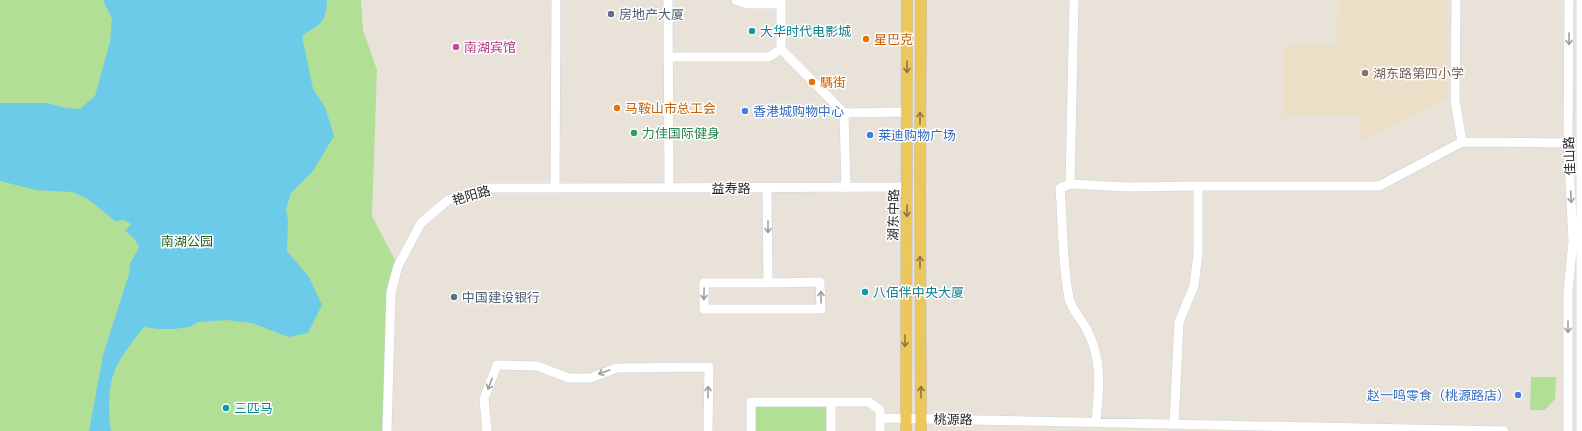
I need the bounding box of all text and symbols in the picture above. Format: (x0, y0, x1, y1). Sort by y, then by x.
place label: 房地产大厦 (619, 6, 684, 22)
marker: 房地产大厦 (606, 9, 616, 19)
place label: 大华时代电影城 (760, 23, 851, 39)
marker: 大华时代电影城 (747, 26, 757, 36)
place label: 星巴克 (874, 31, 913, 47)
one-way arrow (1565, 32, 1573, 45)
marker: 星巴克 (861, 34, 871, 44)
place label: 南湖宾馆 (464, 39, 516, 55)
marker: 南湖宾馆 (451, 42, 461, 52)
one-way arrow (903, 60, 911, 73)
place label: 湖东路第四小学 (1373, 65, 1464, 81)
marker: 湖东路第四小学 (1360, 68, 1370, 78)
place label: 騳街 (820, 74, 846, 90)
marker: 騳街 (807, 77, 817, 87)
place label: 马鞍山市总工会 (625, 100, 716, 116)
marker: 马鞍山市总工会 (612, 103, 622, 113)
place label: 香港城购物中心 (753, 103, 844, 119)
marker: 香港城购物中心 (740, 106, 750, 116)
one-way arrow (916, 112, 924, 125)
place label: 力佳国际健身 (642, 125, 720, 141)
place label: 莱迪购物广场 (878, 127, 956, 143)
marker: 力佳国际健身 (629, 128, 639, 138)
marker: 莱迪购物广场 (865, 130, 875, 140)
street label: 佳山路 (1560, 136, 1578, 176)
street label: 益寿路 (711, 180, 751, 196)
street label: 艳阳路 (450, 182, 492, 208)
street label: 湖东中路 (885, 189, 901, 241)
one-way arrow (1568, 190, 1575, 203)
one-way arrow (903, 204, 911, 217)
one-way arrow (764, 220, 772, 233)
park label: 南湖公园 (161, 233, 213, 249)
one-way arrow (916, 256, 924, 269)
place label: 八佰伴中央大厦 (873, 284, 964, 300)
one-way arrow (700, 287, 708, 300)
marker: 八佰伴中央大厦 (860, 287, 870, 297)
place label: 中国建设银行 (462, 289, 540, 305)
one-way arrow (817, 291, 825, 304)
marker: 中国建设银行 (449, 292, 459, 302)
one-way arrow (1564, 320, 1572, 333)
one-way arrow (901, 334, 909, 347)
one-way arrow (599, 369, 611, 377)
one-way arrow (486, 377, 493, 389)
one-way arrow (704, 386, 712, 399)
one-way arrow (917, 386, 925, 399)
place label: 赵一鸣零食（桃源路店） (1367, 387, 1510, 403)
marker: 赵一鸣零食（桃源路店） (1513, 390, 1523, 400)
place label: 三匹马 (234, 400, 273, 416)
marker: 三匹马 (221, 403, 231, 413)
street label: 桃源路 (933, 411, 973, 427)

